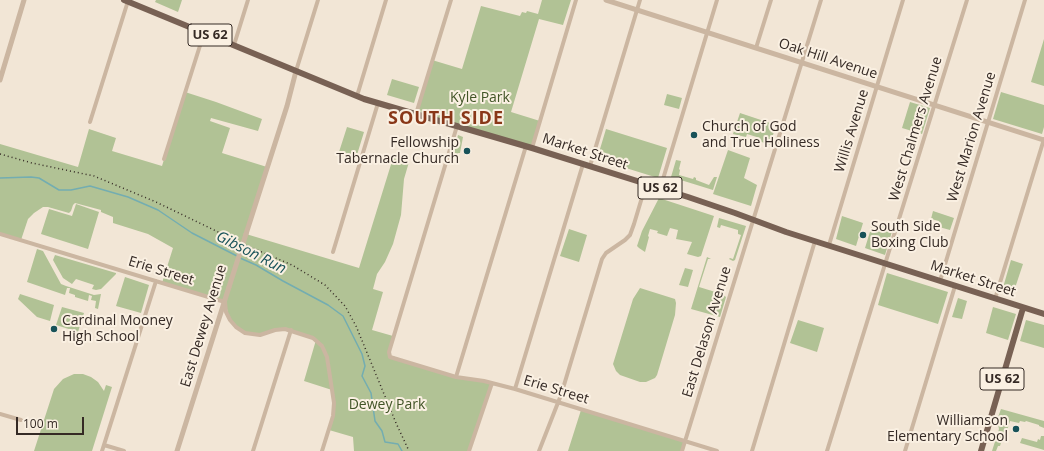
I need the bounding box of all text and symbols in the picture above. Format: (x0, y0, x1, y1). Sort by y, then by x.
road number: US 62 (188, 24, 232, 46)
street label: Oak Hill Avenue (776, 35, 880, 83)
street label: West Chalmers Avenue (886, 55, 946, 203)
street label: West Marion Avenue (944, 70, 1000, 204)
street label: Willis Avenue (831, 87, 873, 175)
park label: Kyle Park (450, 90, 510, 106)
district label: SOUTH SIDE (388, 108, 504, 130)
place label: Church of God and True Holiness (702, 119, 820, 152)
street label: Market Street (540, 130, 630, 174)
marker: Church of God and True Holiness (689, 130, 699, 140)
place label: Fellowship Tabernacle Church (336, 135, 459, 168)
marker: Fellowship Tabernacle Church (462, 146, 472, 156)
road number: US 62 (638, 177, 682, 199)
place label: South Side Boxing Club (871, 219, 949, 252)
water label: Gibson Run (213, 228, 289, 278)
marker: South Side Boxing Club (858, 230, 868, 240)
street label: Erie Street (126, 253, 196, 289)
street label: Market Street (928, 257, 1018, 301)
street label: East Dewey Avenue (177, 263, 231, 389)
street label: East Delason Avenue (679, 264, 735, 400)
place label: Cardinal Mooney High School (62, 313, 173, 346)
marker: Cardinal Mooney High School (49, 324, 59, 334)
road number: US 62 (980, 368, 1024, 390)
street label: Erie Street (521, 372, 591, 408)
park label: Dewey Park (349, 397, 425, 413)
scale bar (18, 409, 86, 435)
place label: Williamson Elementary School (887, 413, 1008, 446)
text: 100 m (23, 415, 58, 432)
marker: Williamson Elementary School (1011, 424, 1021, 434)

